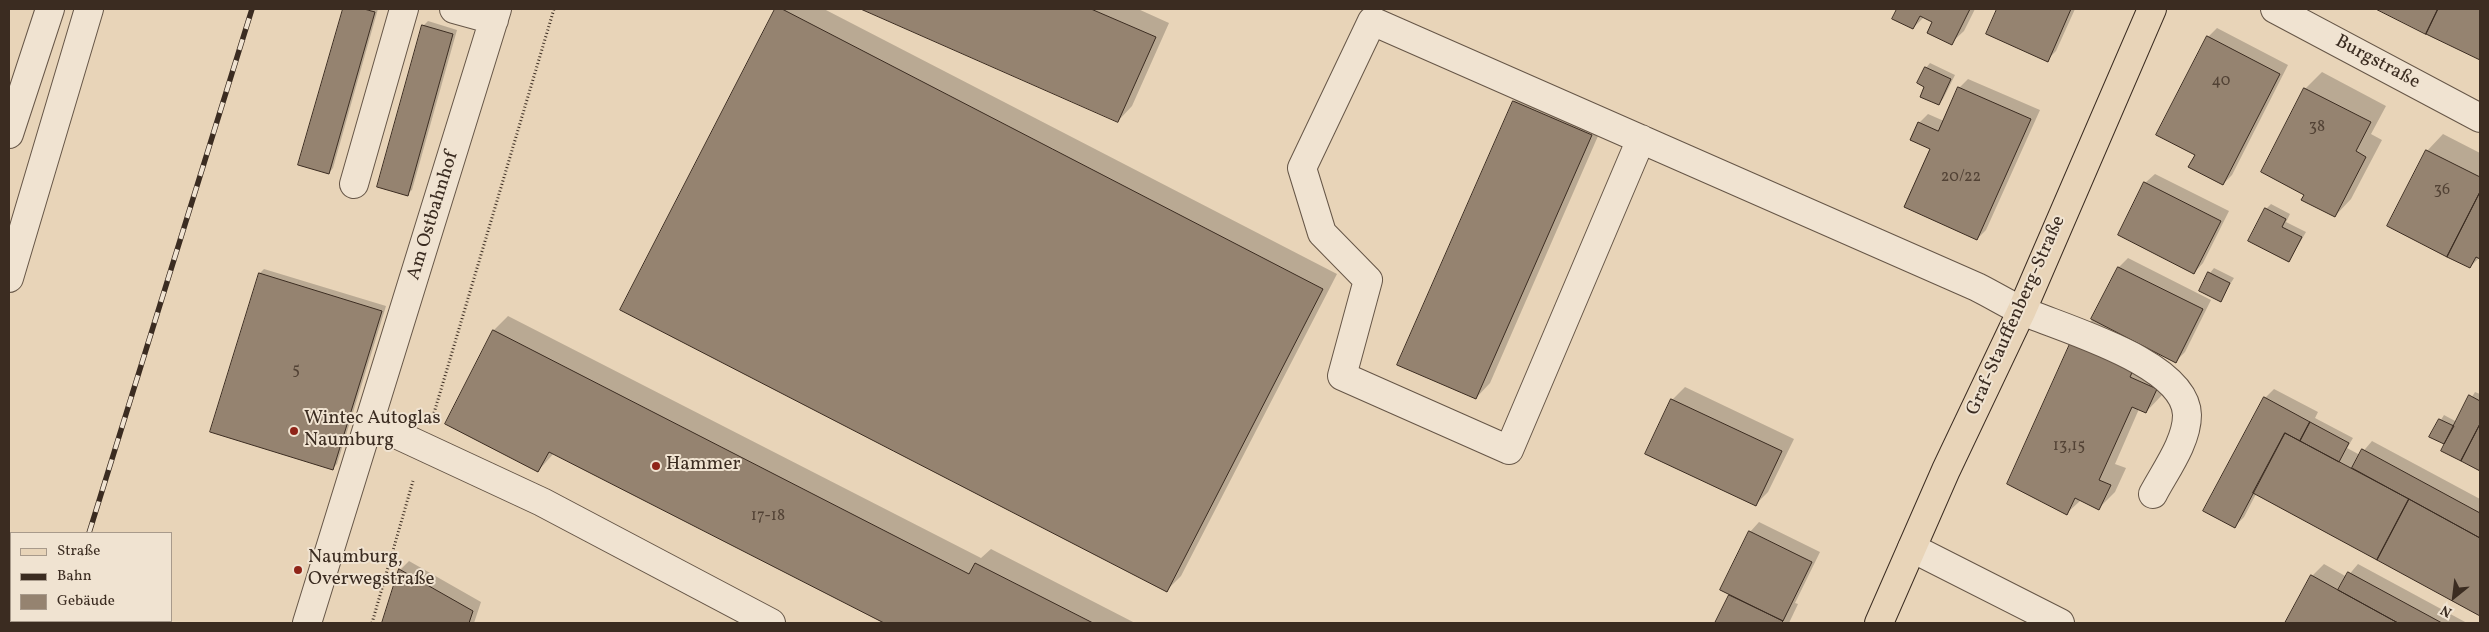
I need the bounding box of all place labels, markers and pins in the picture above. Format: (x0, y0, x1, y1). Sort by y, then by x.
place label: Wintec Autoglas Naumburg (304, 409, 441, 453)
marker: Wintec Autoglas Naumburg (288, 425, 300, 437)
place label: Hammer (666, 455, 740, 477)
marker: Hammer (650, 460, 662, 472)
place label: Naumburg, Overwegstraße (308, 548, 435, 592)
marker: Naumburg, Overwegstraße (292, 564, 304, 576)

